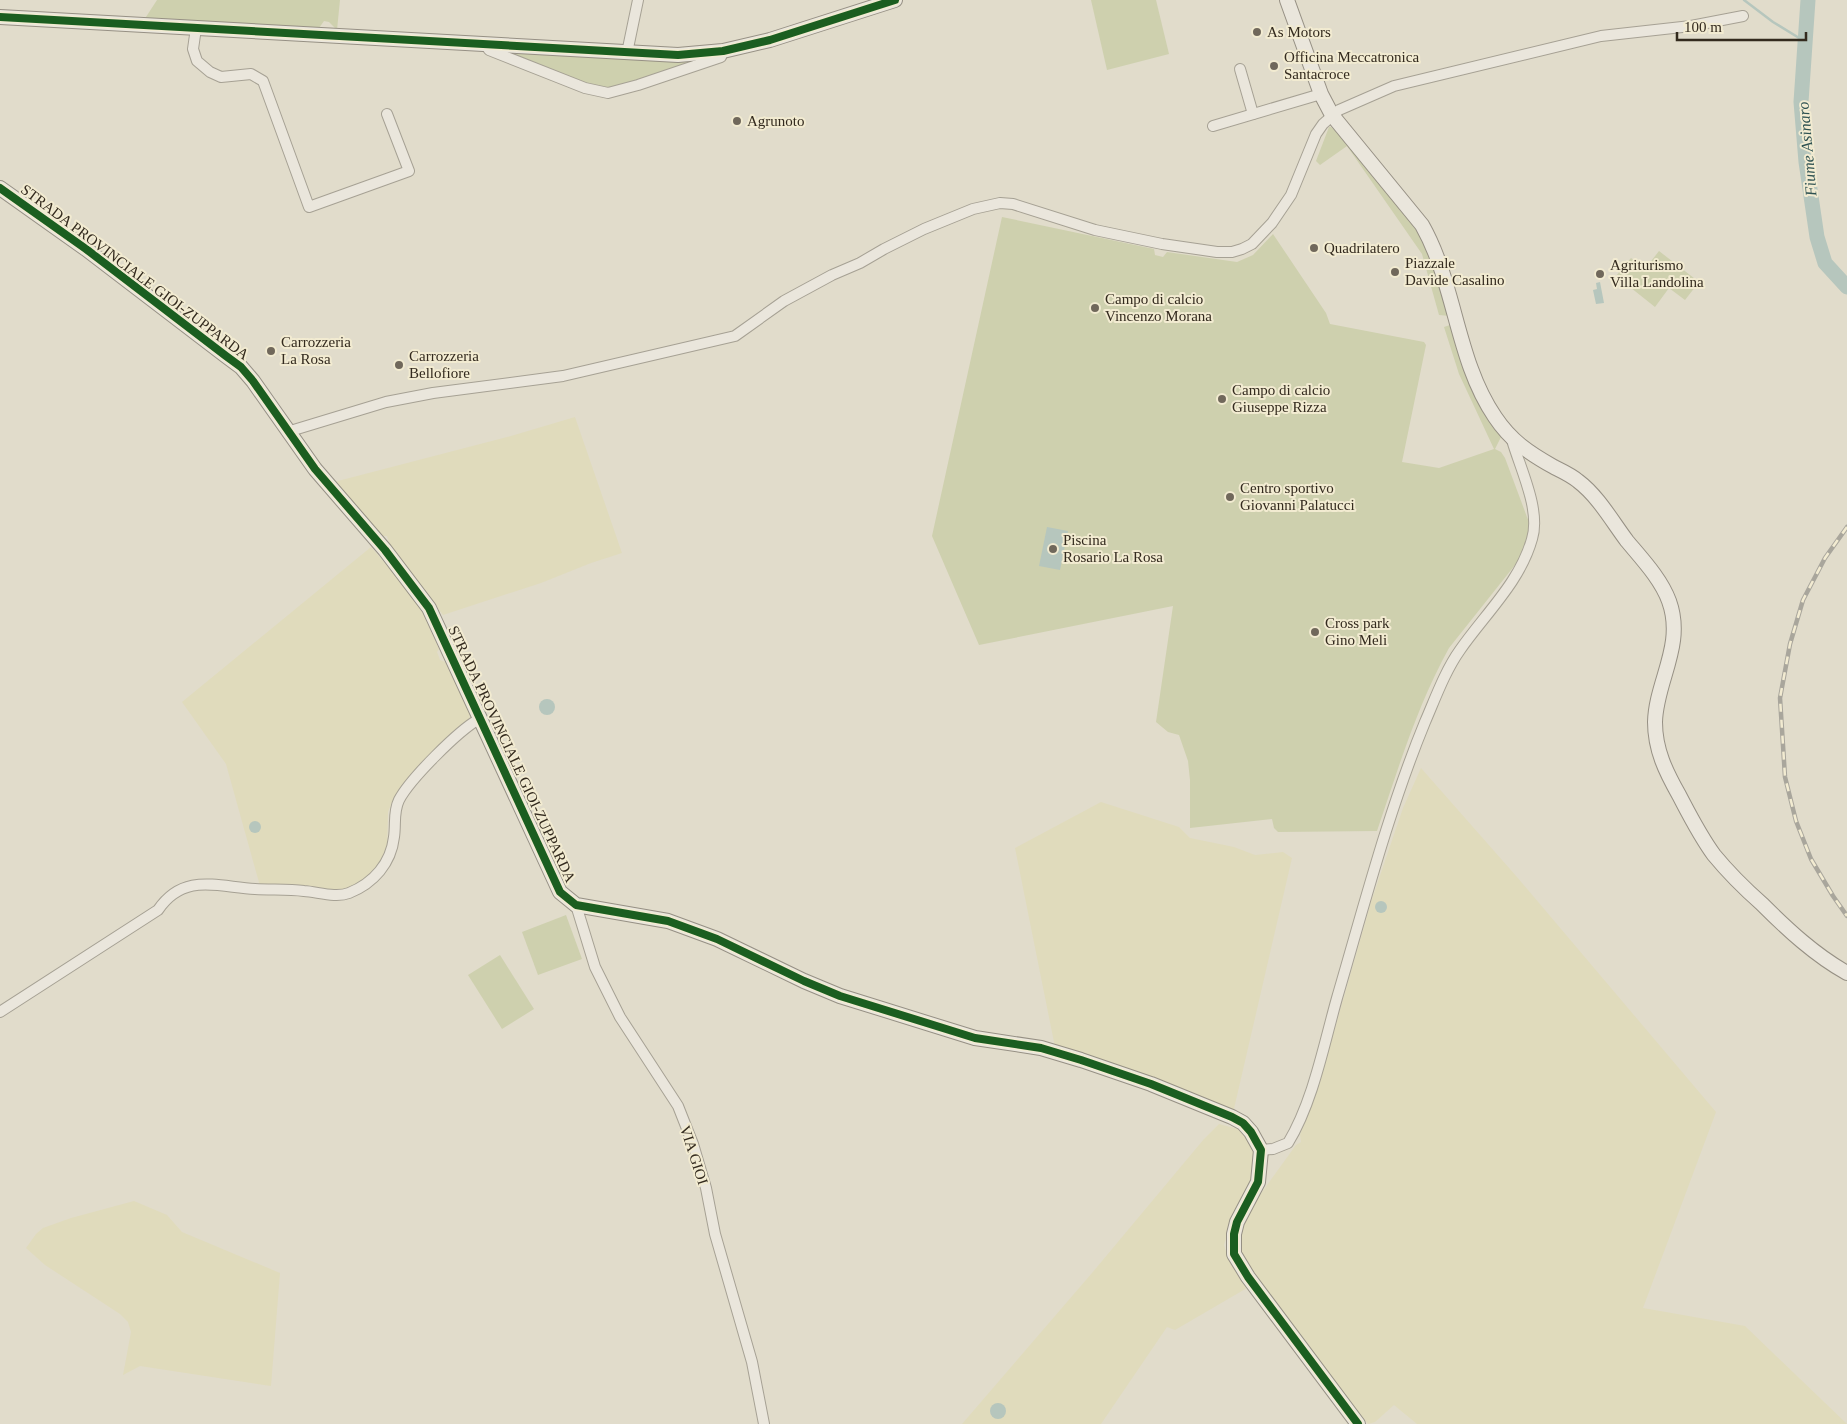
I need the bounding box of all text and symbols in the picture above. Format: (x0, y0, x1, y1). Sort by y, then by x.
scale bar (1677, 10, 1806, 42)
text: 100 m (1684, 19, 1722, 35)
place label: As Motors (1267, 24, 1331, 40)
marker: As Motors (1251, 26, 1263, 38)
place label: Officina Meccatronica Santacroce (1284, 49, 1419, 82)
marker: Officina Meccatronica Santacroce (1268, 60, 1280, 72)
water label: Fiume Asinaro (1794, 101, 1820, 198)
place label: Agrunoto (747, 113, 805, 129)
marker: Agrunoto (731, 115, 743, 127)
street label: STRADA PROVINCIALE GIOI-ZUPPARDA (18, 181, 252, 363)
place label: Quadrilatero (1324, 240, 1400, 256)
marker: Quadrilatero (1308, 242, 1320, 254)
place label: Piazzale Davide Casalino (1405, 255, 1505, 288)
place label: Agriturismo Villa Landolina (1610, 257, 1704, 290)
marker: Piazzale Davide Casalino (1389, 266, 1401, 278)
marker: Agriturismo Villa Landolina (1594, 268, 1606, 280)
place label: Campo di calcio Vincenzo Morana (1105, 291, 1212, 324)
marker: Campo di calcio Vincenzo Morana (1089, 302, 1101, 314)
place label: Carrozzeria La Rosa (281, 334, 351, 367)
marker: Carrozzeria La Rosa (265, 345, 277, 357)
place label: Carrozzeria Bellofiore (409, 348, 479, 381)
marker: Carrozzeria Bellofiore (393, 359, 405, 371)
place label: Campo di calcio Giuseppe Rizza (1232, 382, 1330, 415)
marker: Campo di calcio Giuseppe Rizza (1216, 393, 1228, 405)
place label: Centro sportivo Giovanni Palatucci (1240, 480, 1355, 513)
marker: Centro sportivo Giovanni Palatucci (1224, 491, 1236, 503)
place label: Piscina Rosario La Rosa (1063, 532, 1163, 565)
marker: Piscina Rosario La Rosa (1047, 543, 1059, 555)
place label: Cross park Gino Meli (1325, 615, 1390, 648)
street label: STRADA PROVINCIALE GIOI-ZUPPARDA (445, 623, 579, 885)
marker: Cross park Gino Meli (1309, 626, 1321, 638)
street label: VIA GIOI (677, 1123, 711, 1187)

